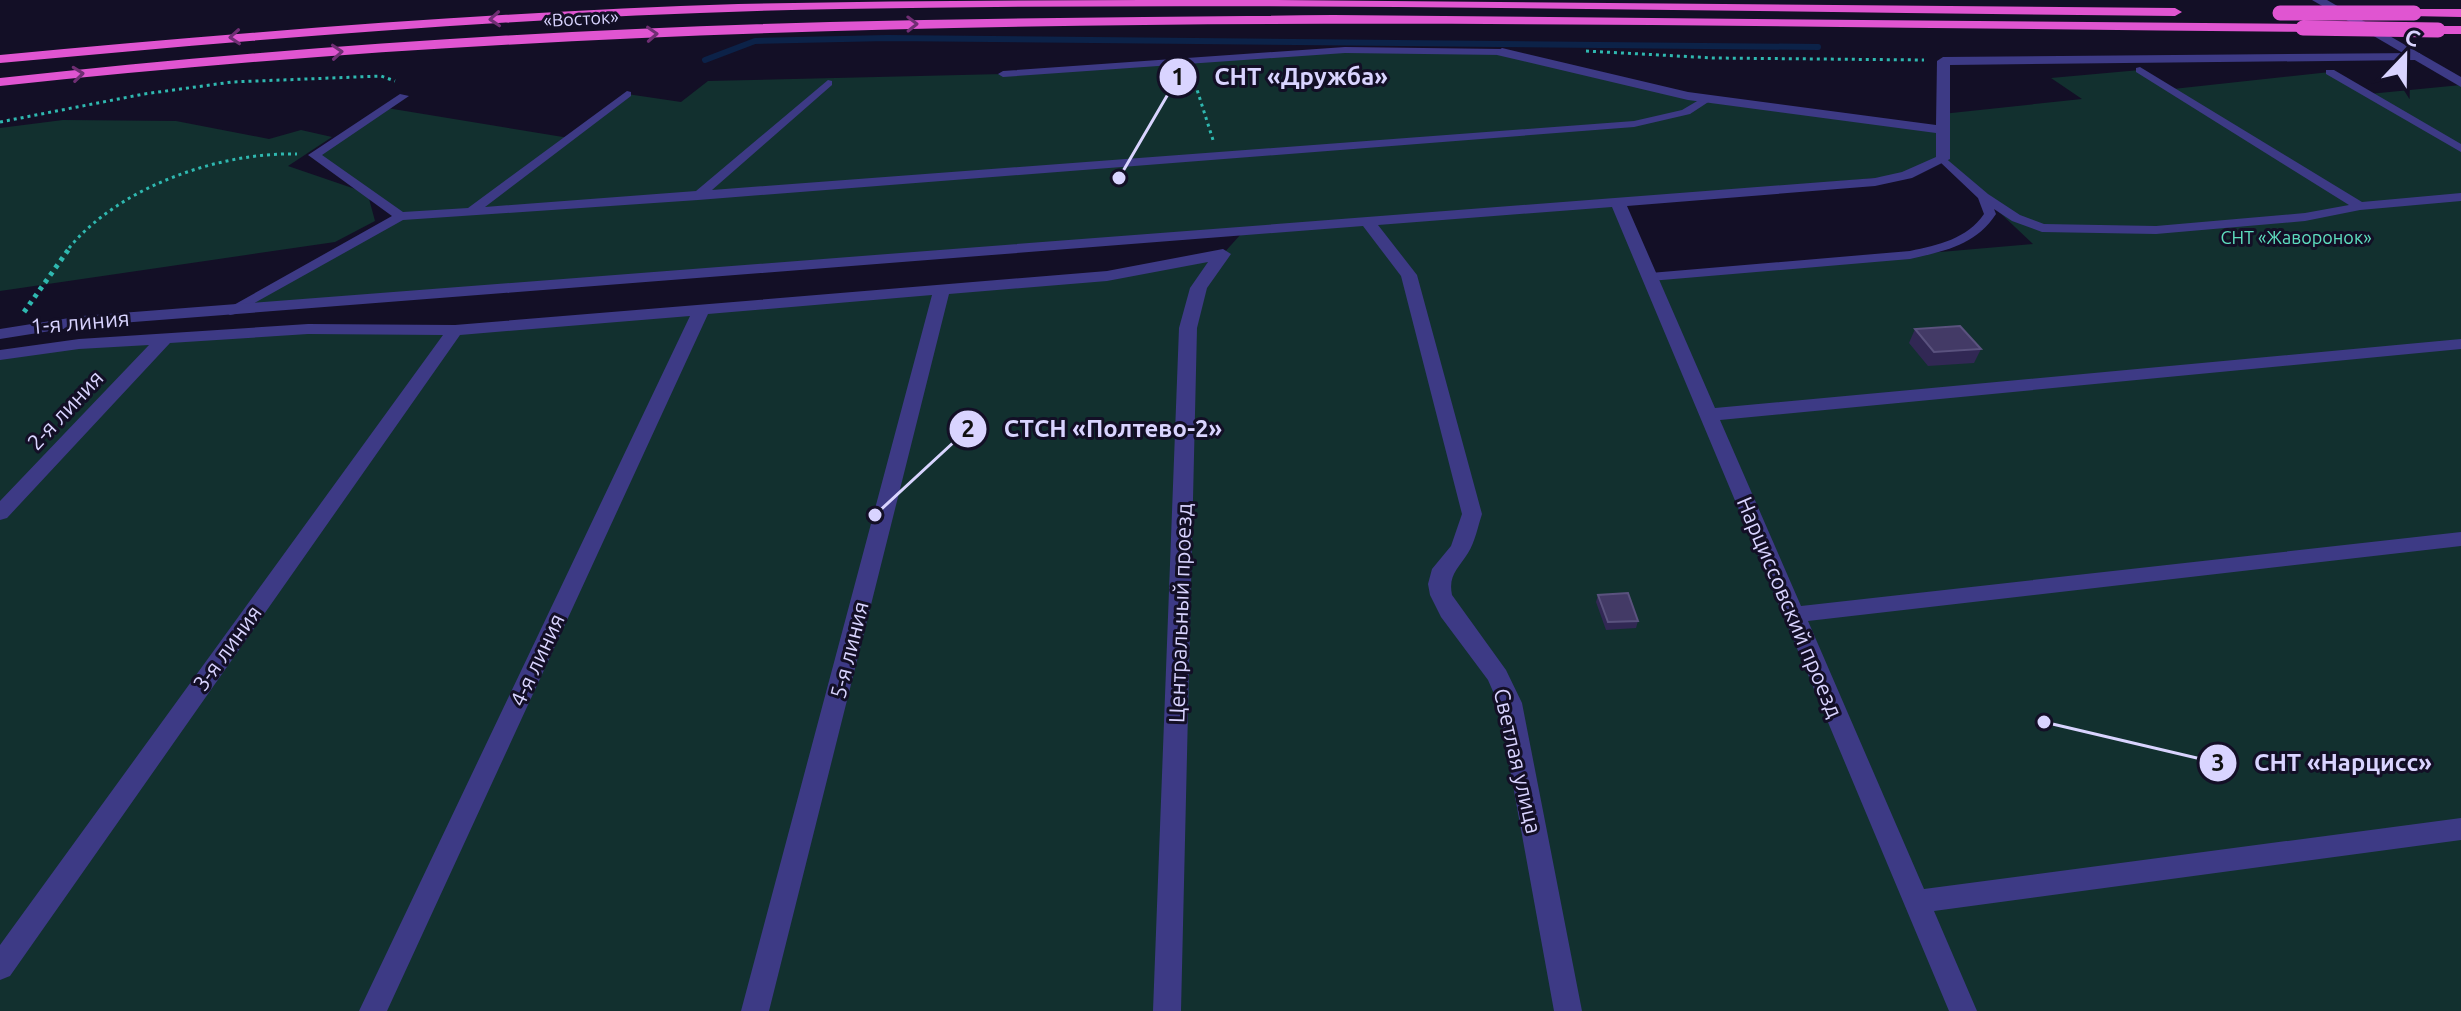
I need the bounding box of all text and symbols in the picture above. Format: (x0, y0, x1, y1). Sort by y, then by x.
street label: «Восток» (543, 6, 619, 30)
one-way arrow (488, 10, 501, 27)
one-way arrow (906, 16, 919, 33)
north arrow (2365, 16, 2445, 96)
text: С (2401, 23, 2424, 51)
one-way arrow (646, 26, 659, 43)
one-way arrow (228, 28, 241, 45)
one-way arrow (331, 44, 344, 61)
callout: СНТ «Дружба» (1158, 53, 1404, 101)
text: 1 (1171, 63, 1185, 90)
text: СНТ «Дружба» (1214, 63, 1388, 90)
one-way arrow (71, 65, 84, 82)
park label: СНТ «Жаворонок» (2220, 227, 2372, 247)
street label: 1-я линия (29, 305, 130, 338)
street label: 2-я линия (22, 365, 108, 454)
callout: СТСН «Полтево-2» (948, 405, 1238, 453)
text: 2 (961, 415, 975, 442)
text: СТСН «Полтево-2» (1004, 415, 1223, 442)
street label: Нарциссовский проезд (1733, 493, 1848, 721)
street label: Центральный проезд (1163, 503, 1196, 723)
street label: 5-я линия (824, 599, 873, 701)
street label: 3-я линия (187, 600, 266, 695)
street label: 4-я линия (504, 610, 569, 710)
street label: Светлая улица (1490, 686, 1547, 836)
callout: СНТ «Нарцисс» (2198, 739, 2448, 787)
text: 3 (2211, 749, 2225, 776)
text: СНТ «Нарцисс» (2254, 749, 2432, 776)

